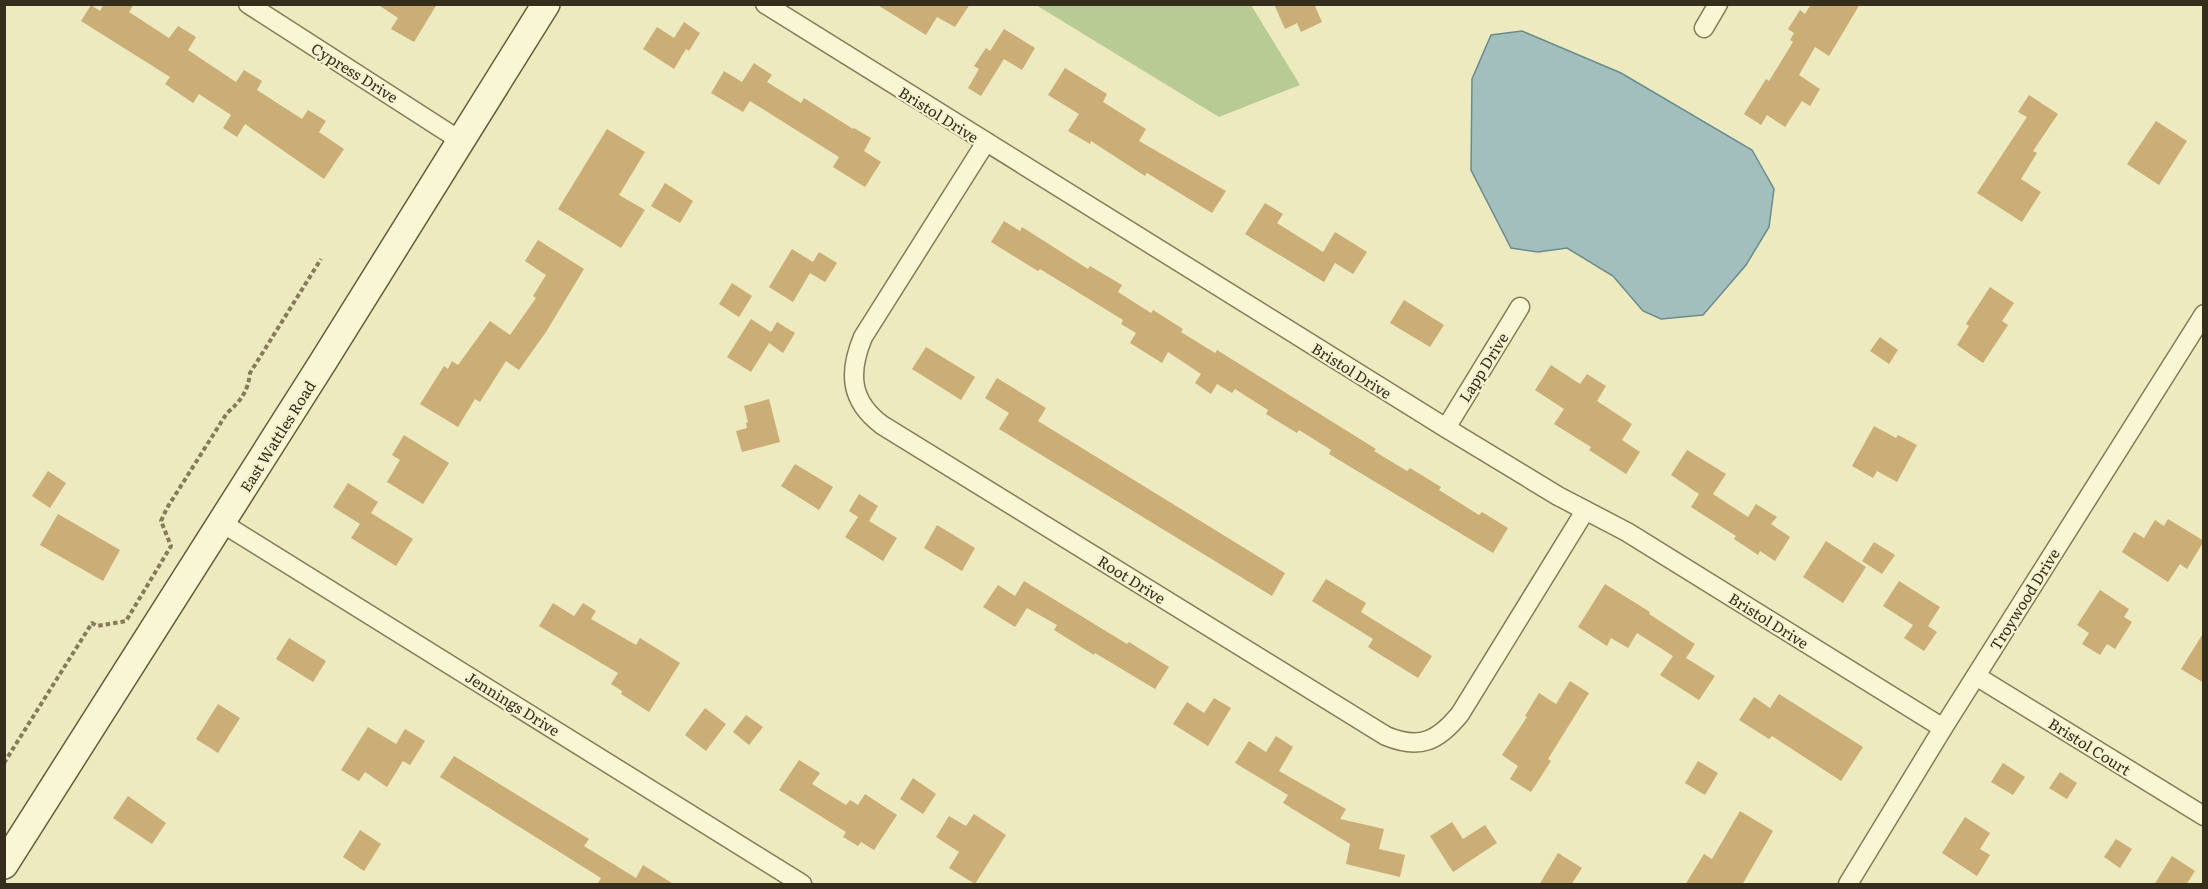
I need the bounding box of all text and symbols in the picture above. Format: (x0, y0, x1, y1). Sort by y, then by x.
street label: Cypress Drive (307, 36, 403, 108)
street label: Bristol Drive (894, 80, 984, 148)
street label: Lapp Drive (1453, 328, 1514, 406)
street label: Bristol Drive (1307, 336, 1397, 404)
street label: East Wattles Road (233, 376, 321, 496)
street label: Troywood Drive (1983, 543, 2065, 655)
street label: Root Drive (1094, 549, 1171, 609)
street label: Bristol Drive (1724, 586, 1814, 654)
street label: Jennings Drive (461, 665, 565, 741)
street label: Bristol Court (2044, 712, 2136, 780)

